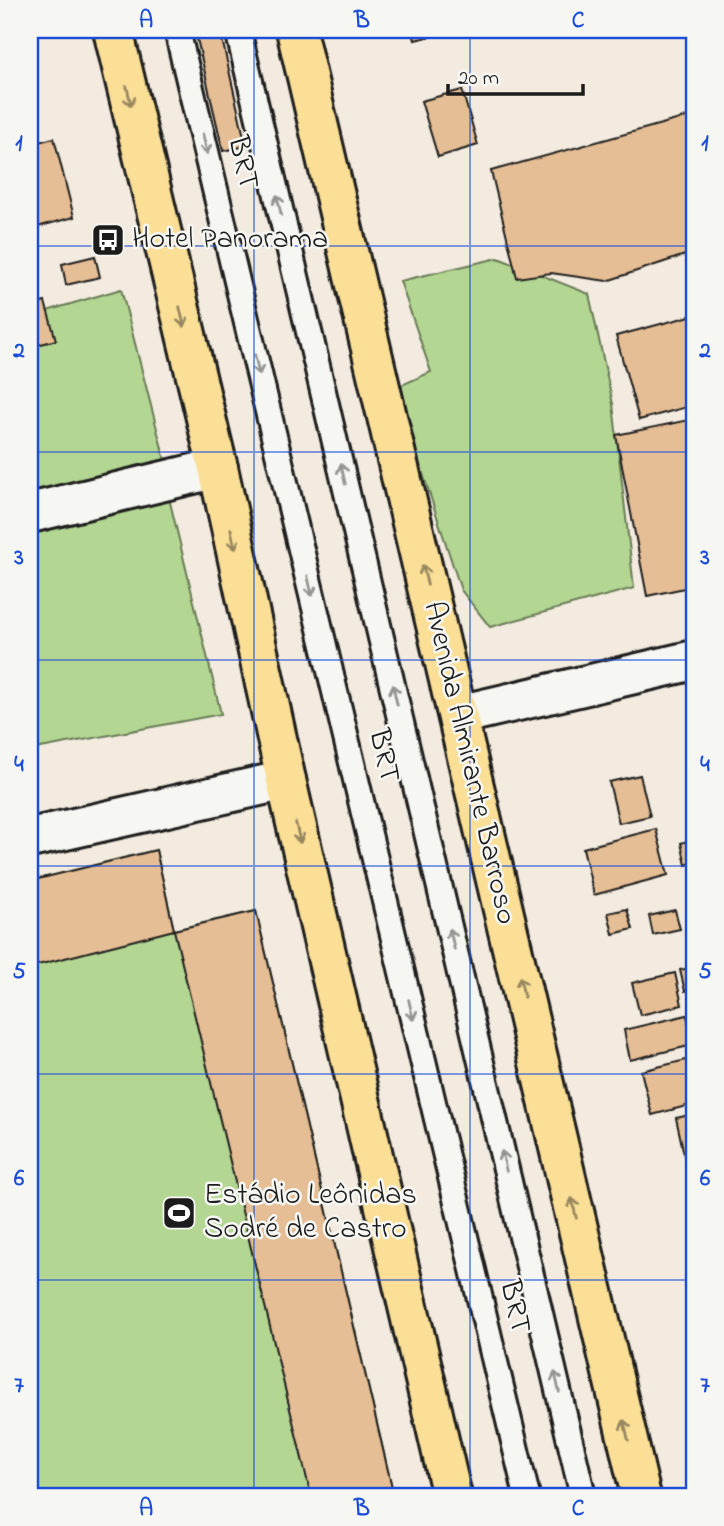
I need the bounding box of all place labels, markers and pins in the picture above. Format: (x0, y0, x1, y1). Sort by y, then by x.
place label: Hotel Panorama (132, 218, 328, 262)
bus stop icon: Hotel Panorama (89, 221, 127, 259)
place label: Estádio Leônidas Sodré de Castro (204, 1174, 417, 1252)
sports icon: Estádio Leônidas Sodré de Castro (160, 1194, 198, 1232)

